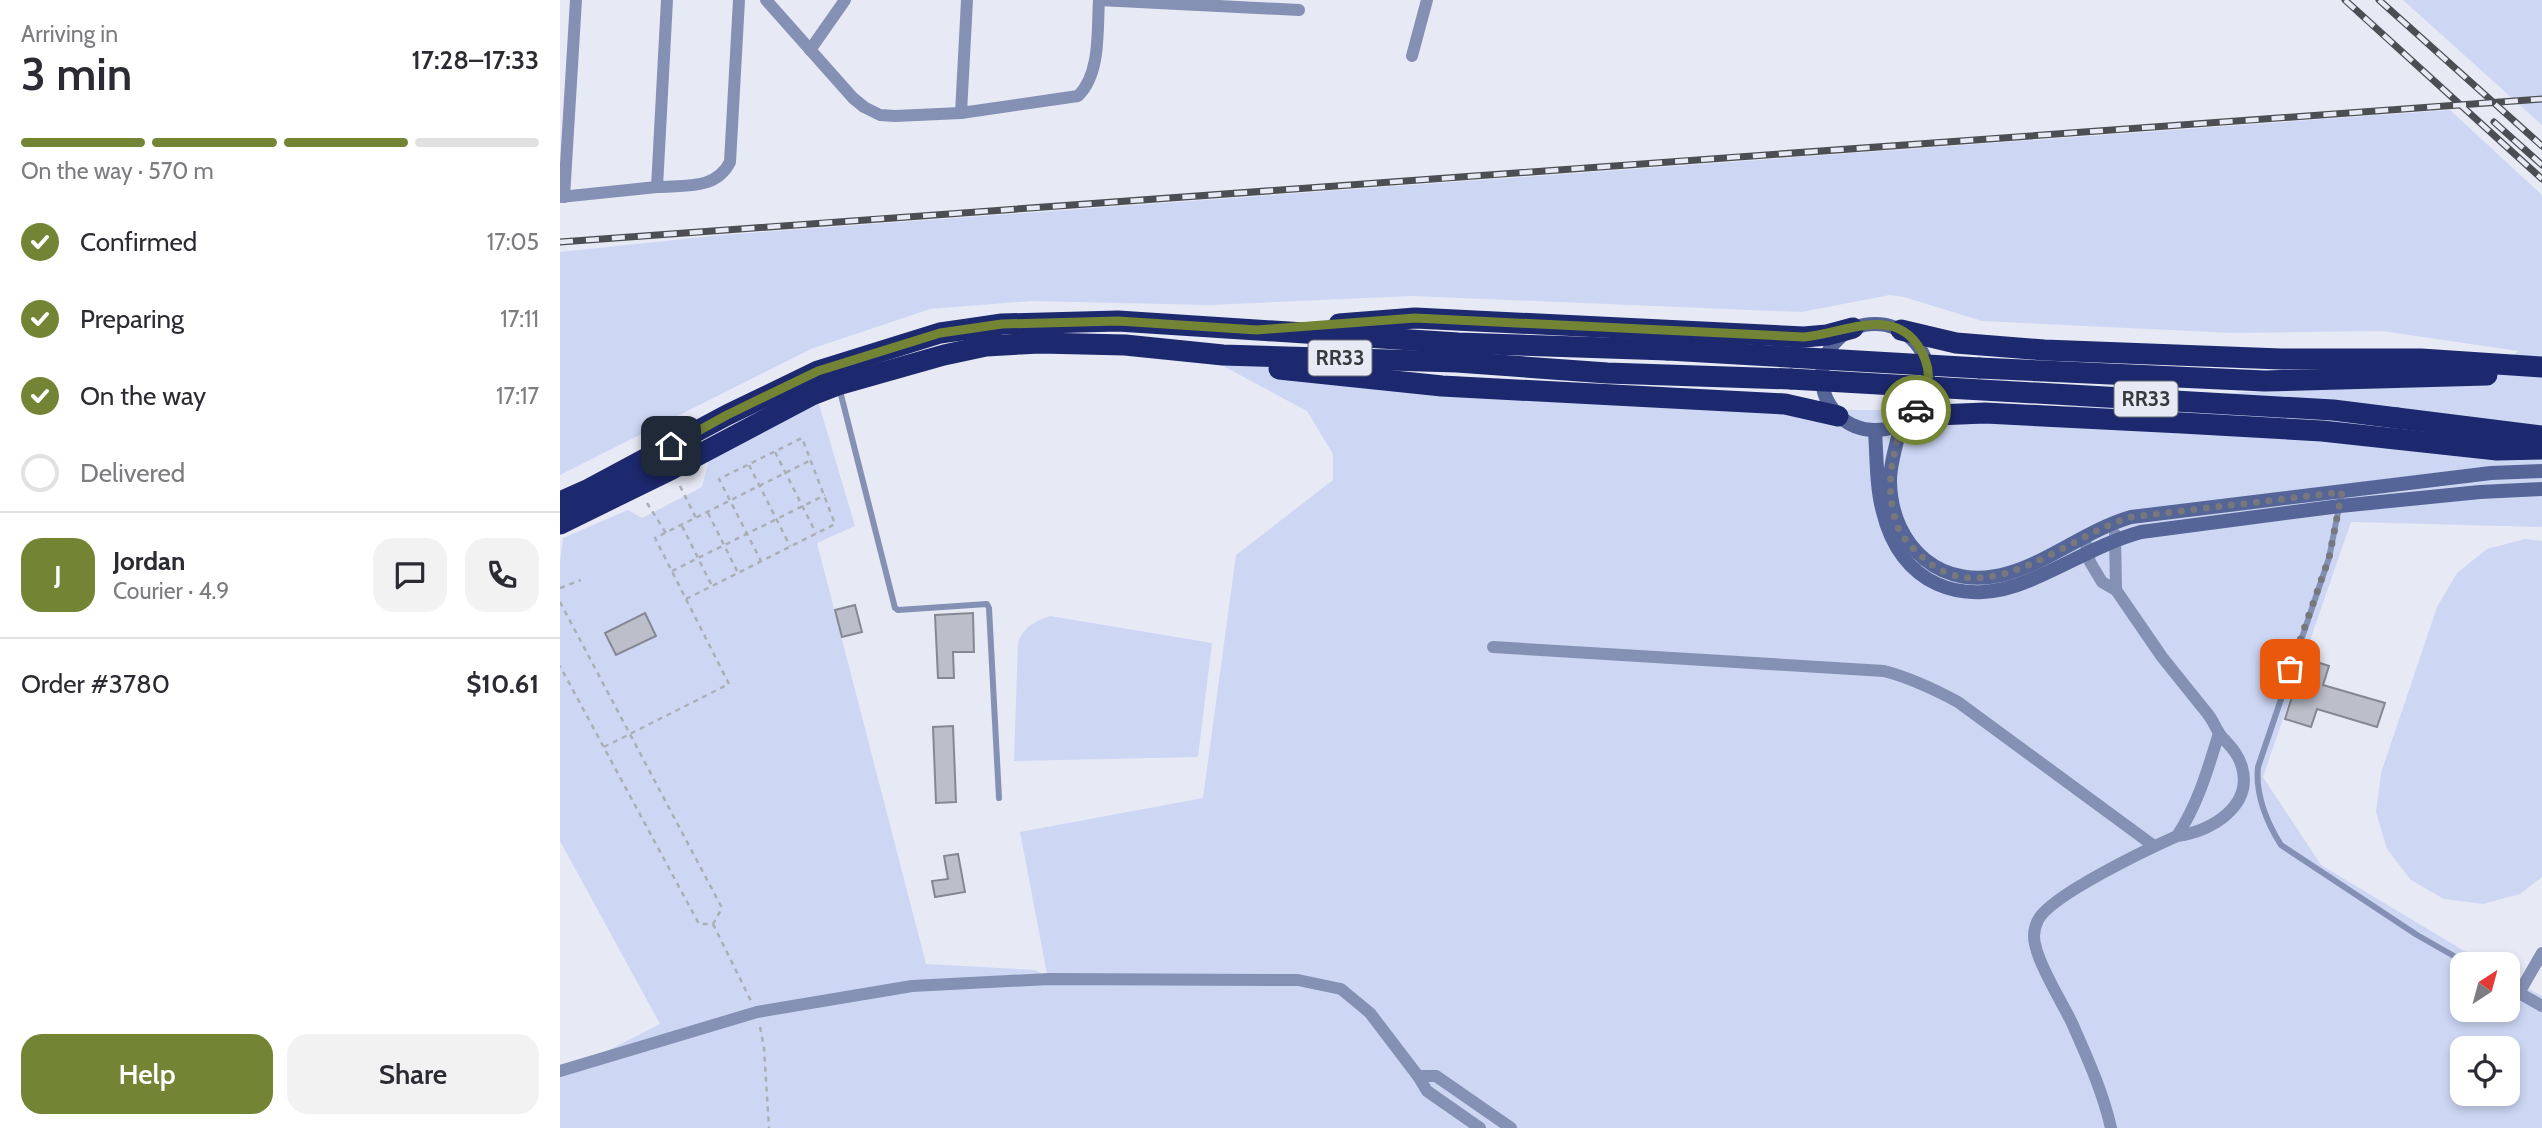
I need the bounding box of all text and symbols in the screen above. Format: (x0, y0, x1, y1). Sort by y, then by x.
text: Arriving in (21, 20, 118, 48)
text: 17:28–17:33 (412, 44, 539, 76)
text: 3 min (21, 46, 132, 102)
text: On the way · 570 m (21, 157, 214, 185)
icon: check (21, 223, 59, 261)
text: Confirmed (80, 226, 197, 258)
text: 17:05 (487, 228, 539, 256)
icon: check (21, 300, 59, 338)
text: Preparing (80, 303, 184, 335)
text: 17:11 (500, 305, 539, 333)
road number: RR33 (1308, 340, 1372, 376)
courier (1881, 375, 1951, 445)
icon: check (21, 377, 59, 415)
text: On the way (80, 380, 206, 412)
text: 17:17 (496, 382, 539, 410)
road number: RR33 (2114, 382, 2178, 416)
icon: car (1897, 391, 1935, 429)
pin (641, 416, 701, 476)
icon: home (652, 427, 690, 465)
text: Delivered (80, 457, 185, 489)
button: chat (373, 538, 447, 612)
button: phone (465, 538, 539, 612)
text: Jordan (113, 545, 185, 577)
text: J (54, 559, 62, 591)
text: Courier · 4.9 (113, 577, 229, 605)
pin (2260, 639, 2320, 699)
icon: bag (2271, 650, 2309, 688)
text: Order #3780 (21, 668, 170, 700)
text: $10.61 (466, 668, 539, 700)
north arrow (2450, 952, 2520, 1022)
map controls (2450, 952, 2520, 1106)
button: Help (21, 1034, 273, 1114)
button: Share (287, 1034, 539, 1114)
button: locate (2450, 1036, 2520, 1106)

